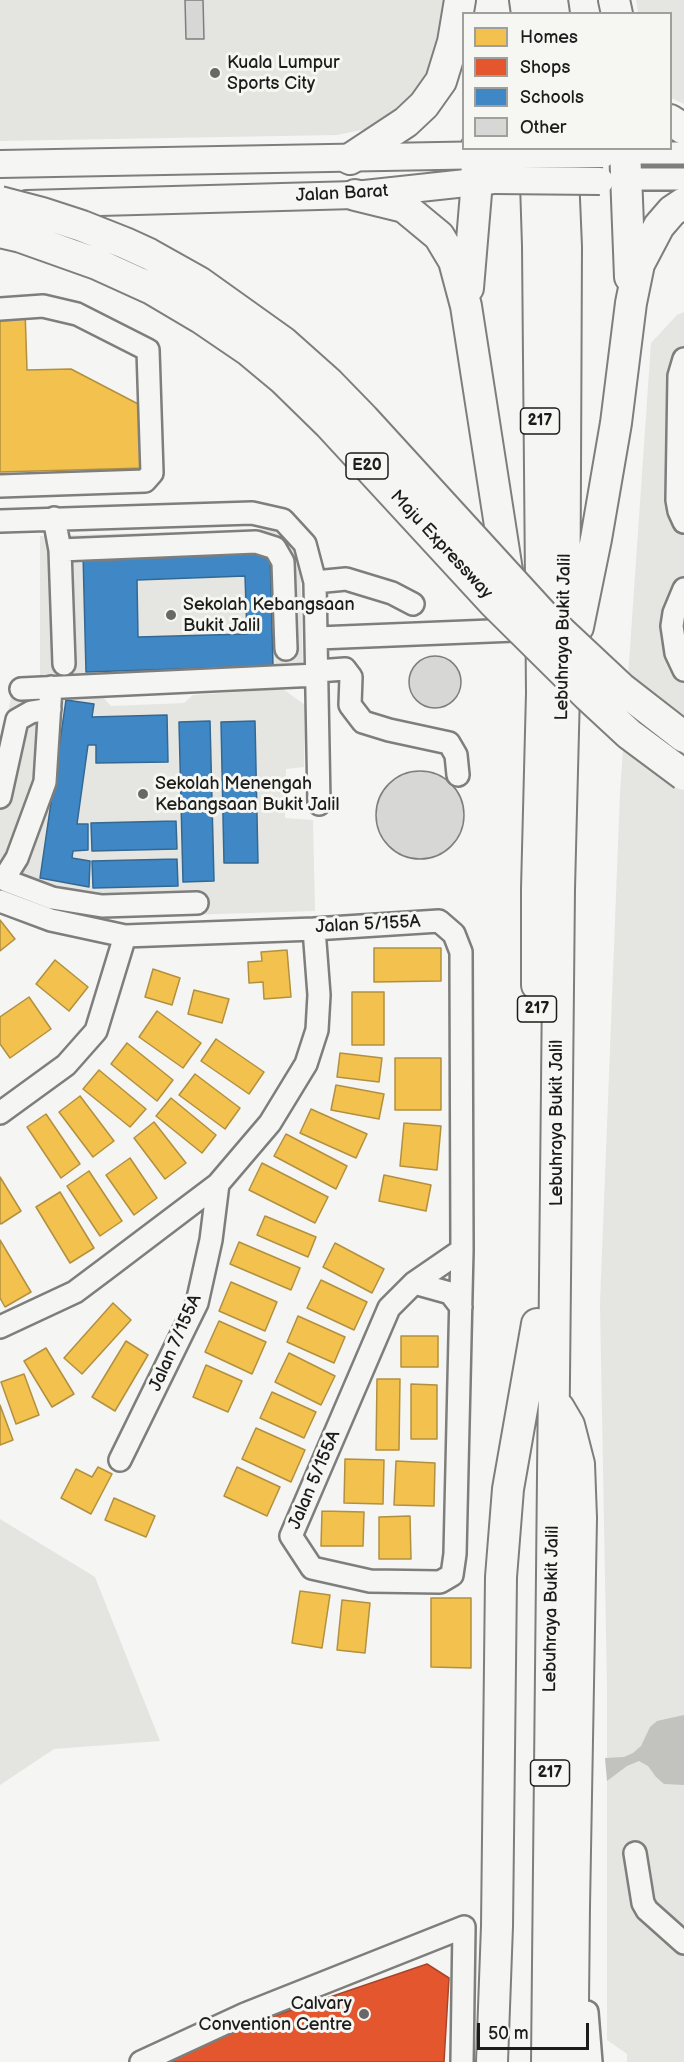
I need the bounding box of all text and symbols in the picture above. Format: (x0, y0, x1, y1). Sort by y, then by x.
legend (462, 12, 672, 150)
text: Homes (520, 27, 578, 48)
place label: Kuala Lumpur Sports City (227, 52, 339, 94)
text: Shops (520, 57, 570, 78)
marker: Kuala Lumpur Sports City (208, 66, 222, 80)
text: Schools (520, 87, 584, 108)
text: Other (520, 117, 566, 138)
street label: Jalan Barat (295, 181, 389, 207)
road number: 217 (520, 408, 560, 434)
road number: E20 (346, 453, 388, 479)
street label: Maju Expressway (385, 486, 497, 604)
street label: Lebuhraya Bukit Jalil (552, 553, 576, 721)
place label: Sekolah Kebangsaan Bukit Jalil (183, 594, 355, 636)
marker: Sekolah Kebangsaan Bukit Jalil (164, 608, 178, 622)
place label: Sekolah Menengah Kebangsaan Bukit Jalil (155, 773, 339, 816)
marker: Sekolah Menengah Kebangsaan Bukit Jalil (136, 787, 150, 801)
street label: Jalan 5/155A (315, 911, 421, 939)
road number: 217 (518, 996, 556, 1022)
street label: Lebuhraya Bukit Jalil (546, 1040, 568, 1206)
street label: Jalan 7/155A (145, 1291, 207, 1395)
street label: Jalan 5/155A (284, 1427, 346, 1533)
street label: Lebuhraya Bukit Jalil (540, 1525, 564, 1693)
road number: 217 (530, 1760, 570, 1786)
place label: Calvary Convention Centre (199, 1993, 352, 2036)
marker: Calvary Convention Centre (357, 2007, 371, 2021)
scale bar (480, 2011, 592, 2049)
text: 50 m (488, 2023, 529, 2044)

